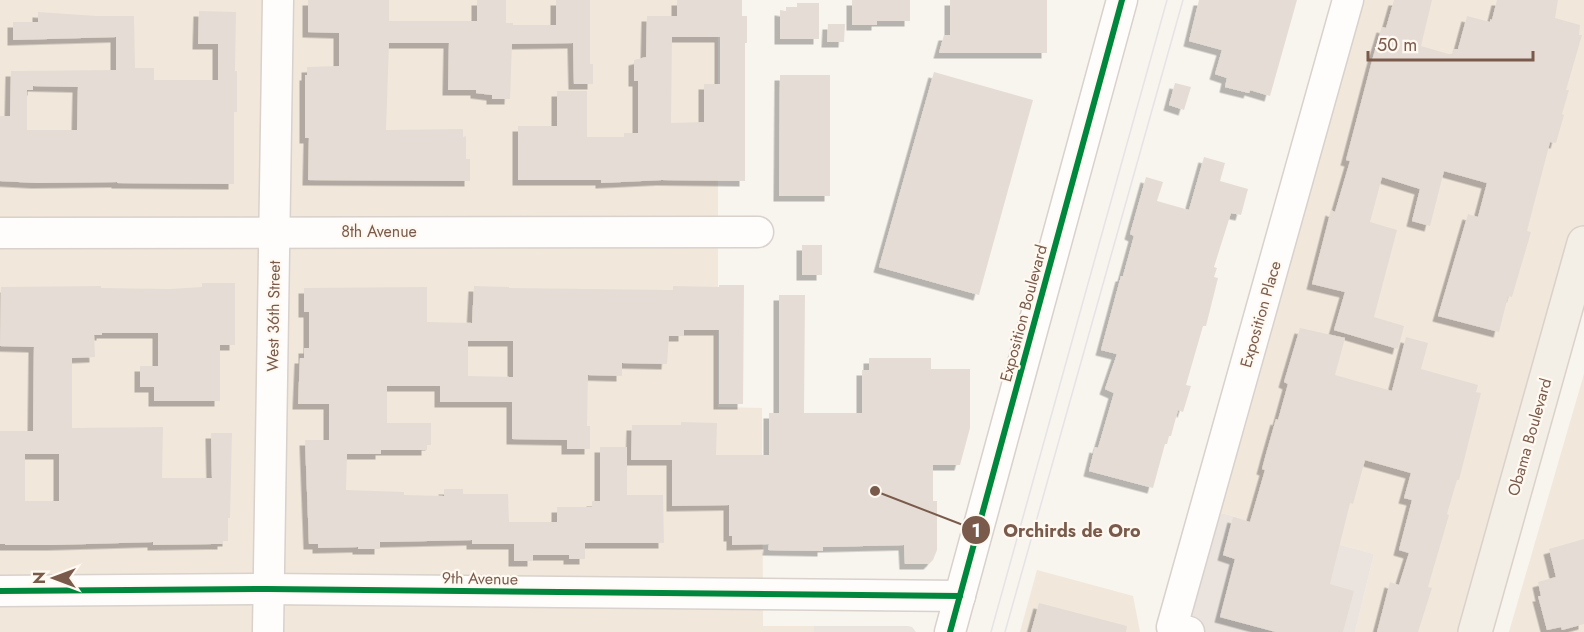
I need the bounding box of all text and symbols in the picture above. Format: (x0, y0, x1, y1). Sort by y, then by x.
scale bar (1368, 24, 1533, 62)
text: 50 m (1377, 32, 1417, 58)
street label: 8th Avenue (341, 220, 417, 243)
street label: Exposition Boulevard (994, 242, 1053, 384)
street label: Exposition Place (1234, 258, 1287, 370)
street label: West 36th Street (261, 260, 286, 372)
street label: Obama Boulevard (1502, 376, 1557, 499)
callout: Orchirds de Oro (961, 512, 1153, 548)
text: 1 (971, 518, 981, 544)
text: Orchirds de Oro (1003, 518, 1141, 544)
north arrow (24, 548, 84, 608)
street label: 9th Avenue (442, 566, 518, 591)
text: N (28, 572, 51, 584)

